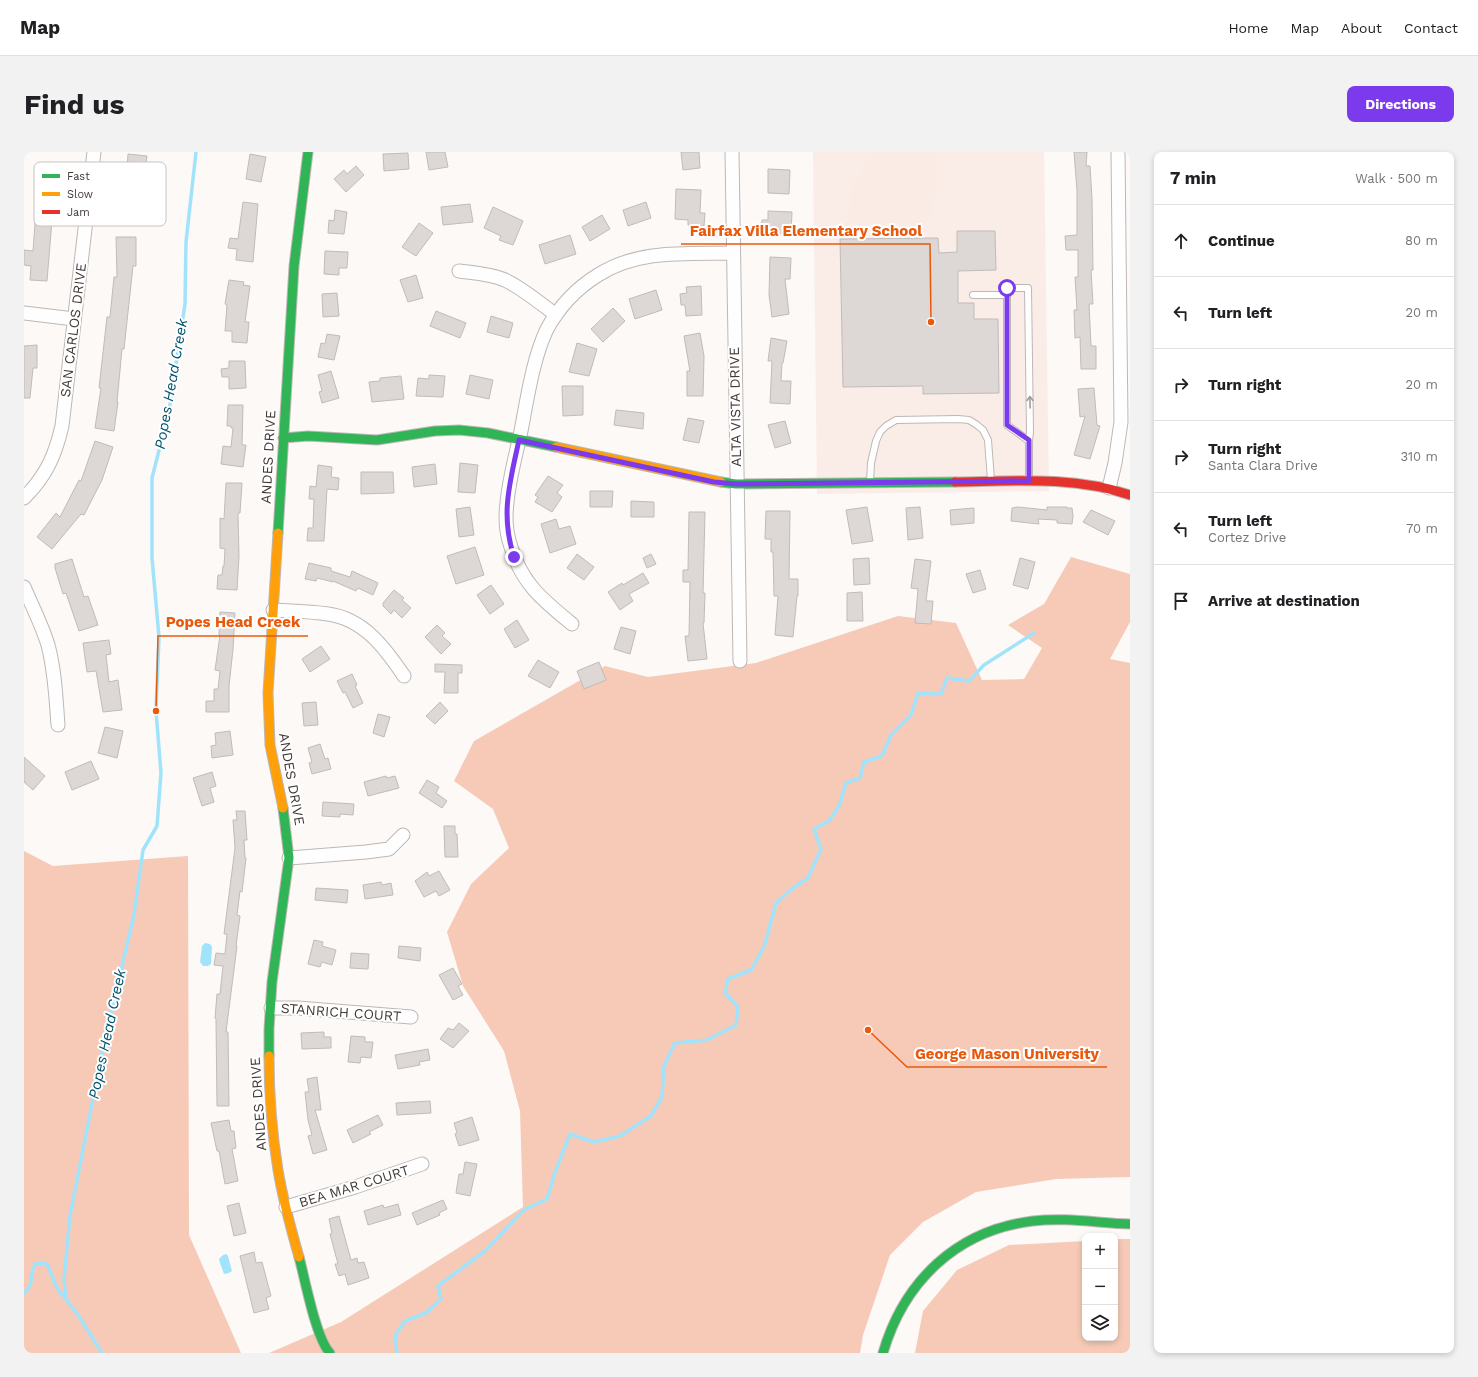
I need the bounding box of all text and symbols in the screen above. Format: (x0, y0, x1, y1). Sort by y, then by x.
text: Map (20, 16, 60, 39)
text: Home (1228, 20, 1268, 36)
text: Map (1290, 20, 1319, 36)
text: About (1341, 20, 1382, 36)
text: Contact (1404, 20, 1458, 36)
button: Directions (1347, 86, 1454, 122)
text: Find us (24, 88, 124, 121)
legend (34, 162, 166, 226)
text: 7 min (1170, 168, 1216, 188)
text: Fast (67, 170, 90, 183)
text: Walk · 500 m (1355, 171, 1438, 186)
text: Slow (67, 188, 93, 201)
text: Jam (67, 206, 90, 219)
callout: Fairfax Villa Elementary School (681, 217, 930, 244)
text: Fairfax Villa Elementary School (690, 222, 922, 240)
icon: ahead (1170, 230, 1192, 252)
text: Continue (1208, 232, 1275, 250)
text: 80 m (1405, 233, 1438, 248)
street label: SAN CARLOS DRIVE (57, 262, 89, 398)
route start (998, 279, 1016, 297)
icon: left (1170, 302, 1192, 324)
text: Turn left (1208, 304, 1272, 322)
text: 20 m (1406, 305, 1438, 320)
water label: Popes Head Creek (151, 317, 191, 451)
street label: ALTA VISTA DRIVE (726, 347, 744, 467)
icon: right (1170, 374, 1192, 396)
text: Turn right (1208, 376, 1281, 394)
text: 20 m (1406, 377, 1438, 392)
one-way arrow (1026, 396, 1034, 409)
street label: ANDES DRIVE (258, 410, 278, 504)
text: Turn right (1208, 440, 1281, 458)
icon: right (1170, 446, 1192, 468)
text: 310 m (1400, 449, 1438, 464)
text: Santa Clara Drive (1208, 458, 1318, 473)
text: Turn left (1208, 512, 1272, 530)
icon: left (1170, 518, 1192, 540)
text: 70 m (1406, 521, 1438, 536)
text: Cortez Drive (1208, 530, 1286, 545)
route end (505, 548, 523, 566)
icon: arrive (1170, 590, 1192, 612)
text: Arrive at destination (1208, 592, 1360, 610)
callout: Popes Head Creek (158, 609, 308, 636)
text: Popes Head Creek (166, 613, 301, 631)
street label: ANDES DRIVE (276, 731, 308, 827)
water label: Popes Head Creek (84, 967, 130, 1100)
street label: STANRICH COURT (280, 1000, 402, 1024)
callout: George Mason University (907, 1040, 1107, 1067)
text: George Mason University (915, 1045, 1100, 1063)
street label: ANDES DRIVE (247, 1057, 269, 1151)
street label: BEA MAR COURT (297, 1161, 411, 1210)
map controls (1082, 1233, 1118, 1341)
button: + (1082, 1233, 1118, 1269)
button: − (1082, 1269, 1118, 1305)
button: layers (1082, 1305, 1118, 1341)

